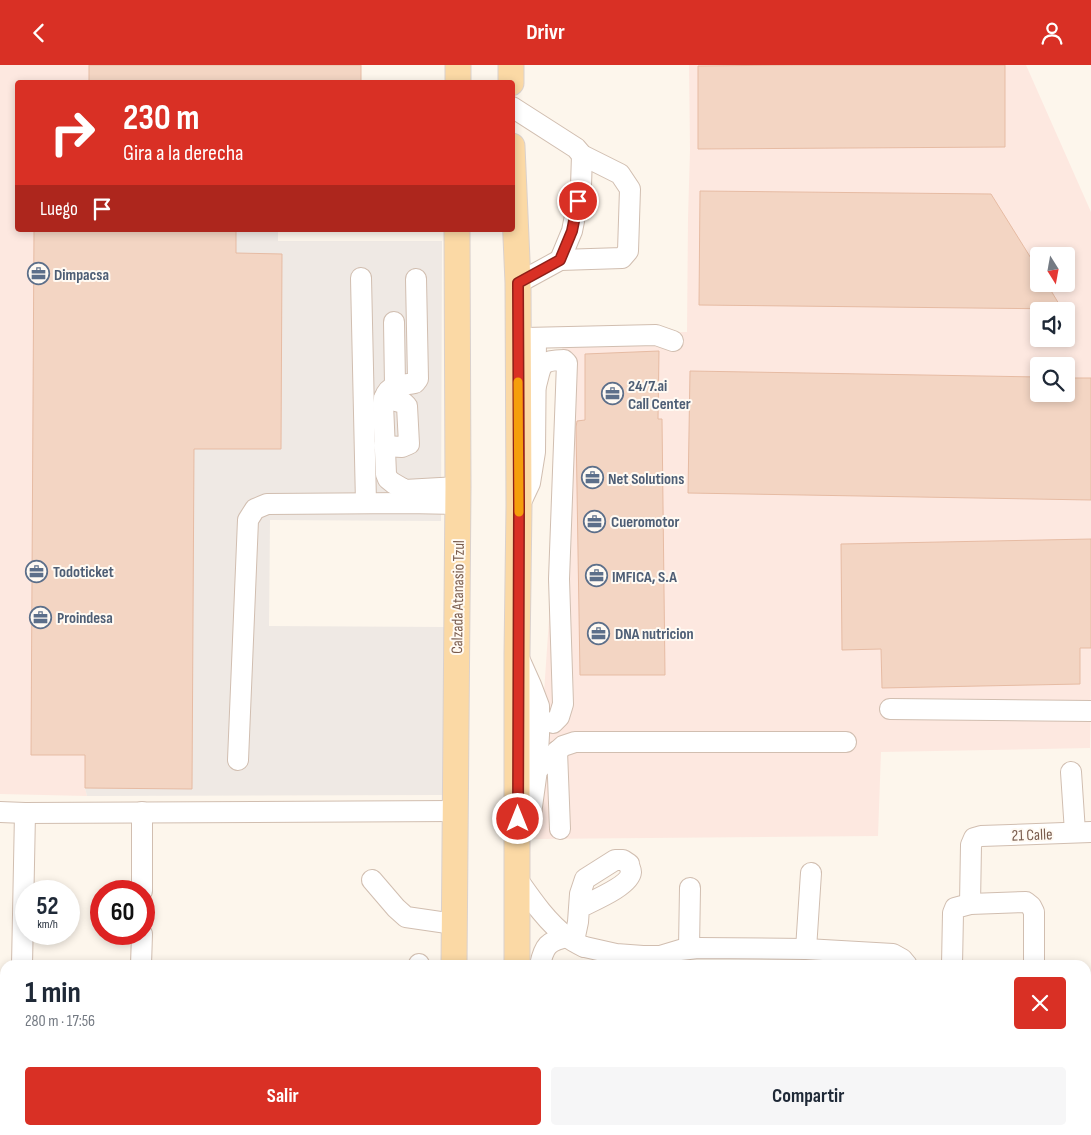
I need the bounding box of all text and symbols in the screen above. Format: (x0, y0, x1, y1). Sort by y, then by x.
icon: back (25, 19, 53, 47)
text: Drivr (526, 19, 565, 46)
icon: person (1038, 19, 1066, 47)
text: 230 m (123, 97, 199, 140)
icon: right (40, 100, 105, 165)
text: Gira a la derecha (123, 140, 244, 167)
pin (557, 180, 599, 222)
icon: arrive (564, 187, 592, 215)
icon: arrive (88, 195, 116, 223)
text: Luego (40, 198, 78, 221)
north arrow (1030, 247, 1075, 293)
map controls (1030, 247, 1075, 402)
office icon: Dimpacsa (26, 262, 50, 286)
place label: Dimpacsa (54, 266, 109, 285)
button: sound (1030, 302, 1075, 347)
button: search (1030, 357, 1075, 402)
place label: 24/7.ai Call Center (628, 377, 691, 414)
office icon: 24/7.ai Call Center (600, 382, 624, 406)
office icon: Net Solutions (580, 466, 604, 490)
place label: Net Solutions (608, 470, 684, 489)
office icon: Cueromotor (583, 509, 607, 533)
place label: Cueromotor (611, 513, 679, 532)
street label: Calzada Atanasio Tzul (448, 540, 469, 654)
office icon: Todoticket (25, 559, 49, 583)
place label: Todoticket (53, 563, 114, 582)
office icon: IMFICA, S.A (584, 564, 608, 588)
place label: IMFICA, S.A (612, 568, 677, 587)
office icon: Proindesa (29, 605, 53, 629)
place label: Proindesa (57, 609, 113, 628)
office icon: DNA nutricion (587, 621, 611, 645)
place label: DNA nutricion (615, 625, 694, 644)
position arrow (491, 792, 543, 844)
street label: 21 Calle (1011, 825, 1053, 846)
speed limit sign: 60 (90, 880, 155, 945)
text: 52 (37, 891, 58, 922)
text: km/h (37, 917, 58, 932)
text: 1 min (25, 975, 81, 1011)
button: close (1014, 977, 1066, 1029)
text: 280 m · 17:56 (25, 1012, 95, 1031)
button: Salir (25, 1067, 541, 1125)
button: Compartir (551, 1067, 1066, 1125)

